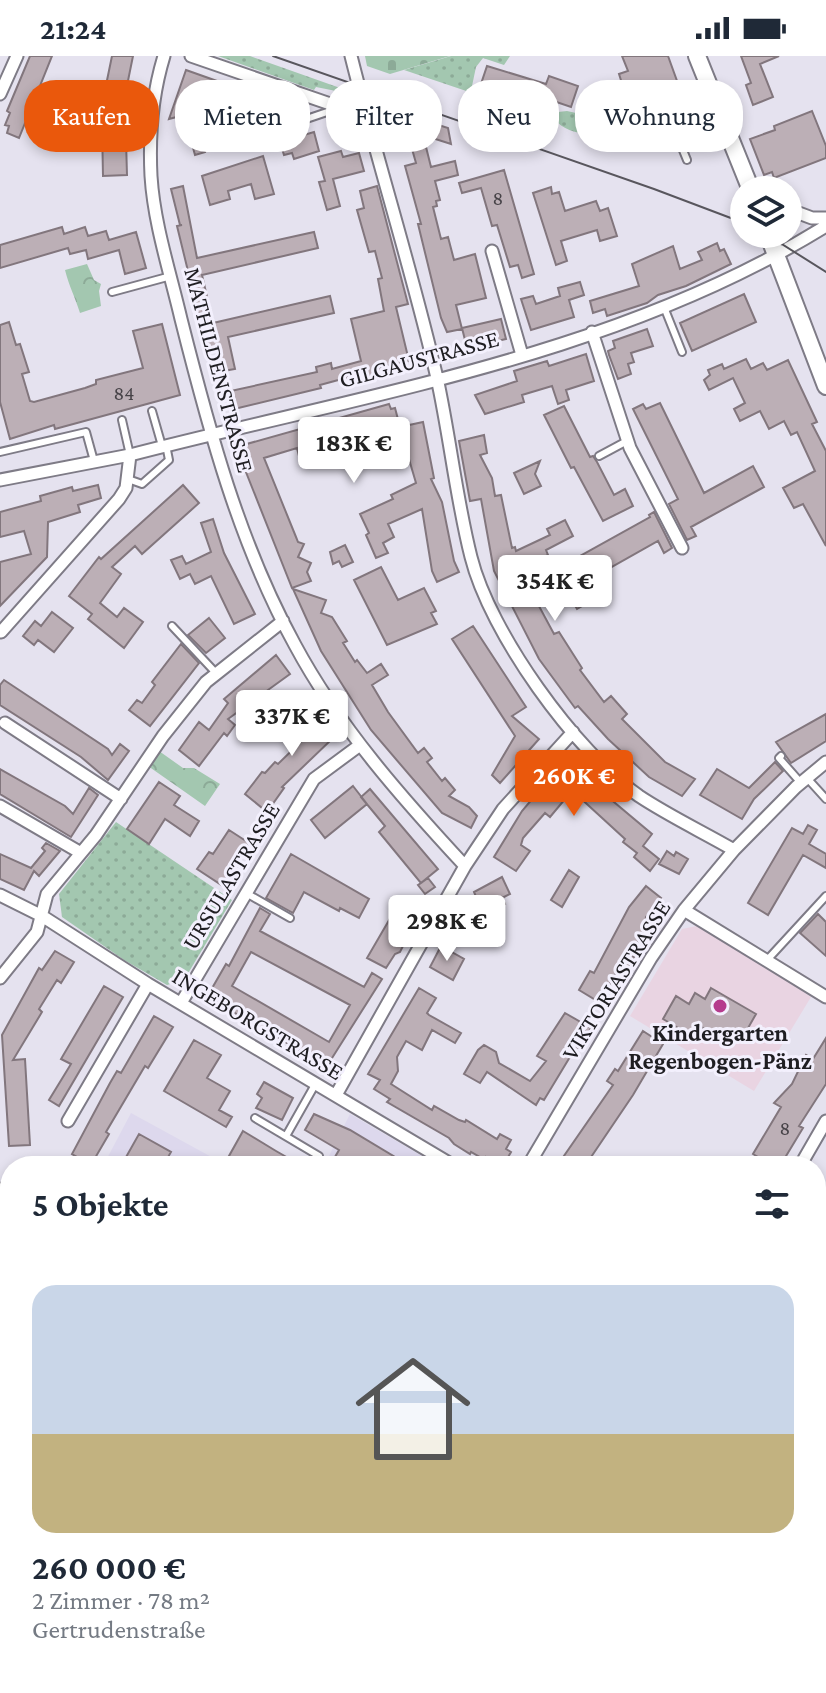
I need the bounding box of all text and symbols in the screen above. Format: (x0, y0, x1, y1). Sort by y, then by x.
text: 21:24 (40, 12, 106, 45)
chip: Kaufen (24, 80, 159, 152)
chip: Mieten (175, 80, 310, 152)
chip: Filter (326, 80, 442, 152)
chip: Neu (458, 80, 559, 152)
chip: Wohnung (575, 80, 743, 152)
map controls (730, 176, 802, 248)
button: layers (730, 176, 802, 248)
house number: 8 (493, 187, 503, 209)
street label: MATHILDENSTRASSE (179, 264, 260, 475)
street label: GILGAUSTRASSE (336, 324, 502, 393)
house number: 84 (114, 382, 134, 404)
pin: 183K € (289, 417, 419, 485)
text: 183K € (316, 428, 392, 457)
pin: 354K € (490, 555, 620, 623)
text: 354K € (516, 566, 594, 595)
pin: 337K € (227, 690, 357, 758)
text: 337K € (254, 701, 330, 730)
pin: 260K € (509, 750, 639, 818)
text: 260K € (533, 761, 615, 790)
street label: URSULASTRASSE (176, 797, 285, 954)
pin: 298K € (382, 895, 512, 963)
street label: VIKTORIASTRASSE (556, 895, 676, 1065)
text: 298K € (406, 906, 488, 935)
street label: INGEBORGSTRASSE (168, 962, 349, 1085)
marker: Kindergarten Regenbogen-Pänz (711, 997, 729, 1015)
place label: Kindergarten Regenbogen-Pänz (628, 1019, 812, 1074)
house number: 8 (780, 1117, 790, 1139)
icon: filters (750, 1182, 794, 1226)
text: 5 Objekte (32, 1186, 169, 1223)
icon: home (341, 1337, 485, 1481)
text: 260 000 € (32, 1549, 186, 1586)
text: 2 Zimmer · 78 m² (32, 1586, 210, 1615)
text: Gertrudenstraße (32, 1615, 205, 1644)

